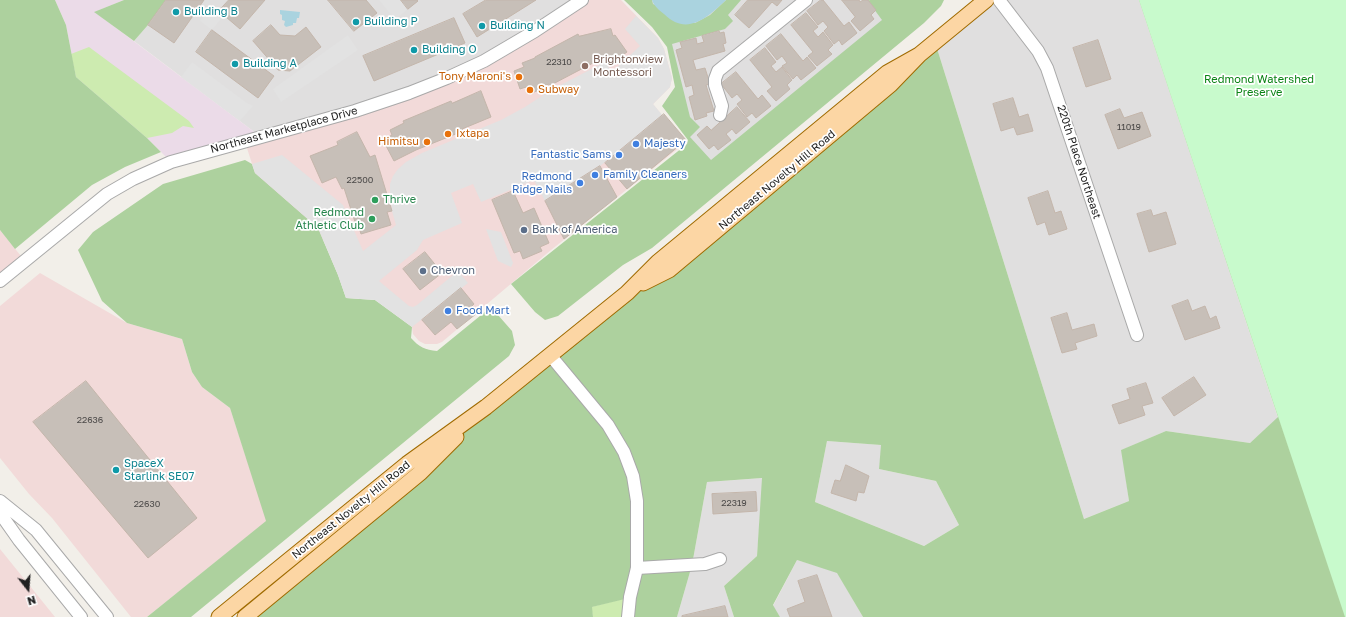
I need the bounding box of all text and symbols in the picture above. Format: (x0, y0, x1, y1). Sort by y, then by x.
place label: Building B (184, 5, 238, 19)
marker: Building B (171, 7, 181, 17)
place label: Building P (364, 15, 418, 29)
marker: Building P (351, 17, 361, 27)
place label: Building N (490, 19, 545, 33)
marker: Building N (477, 21, 487, 31)
place label: Building O (422, 43, 477, 57)
marker: Building O (409, 45, 419, 55)
place label: Brightonview Montessori (593, 53, 663, 79)
place label: Building A (243, 57, 297, 71)
house number: 22310 (546, 57, 572, 67)
marker: Building A (230, 59, 240, 69)
marker: Brightonview Montessori (580, 61, 590, 71)
place label: Tony Maroni's (439, 70, 511, 84)
marker: Tony Maroni's (514, 72, 524, 82)
park label: Redmond Watershed Preserve (1204, 73, 1314, 99)
place label: Subway (538, 83, 579, 97)
marker: Subway (525, 85, 535, 95)
street label: 220th Place Northeast (1054, 103, 1104, 221)
street label: Northeast Marketplace Drive (209, 104, 359, 156)
house number: 11019 (1117, 122, 1141, 132)
place label: Ixtapa (456, 127, 489, 141)
street label: Northeast Novelty Hill Road (716, 127, 838, 233)
marker: Ixtapa (443, 129, 453, 139)
place label: Himitsu (378, 135, 419, 149)
marker: Himitsu (422, 137, 432, 147)
place label: Majesty (644, 137, 686, 151)
marker: Majesty (631, 139, 641, 149)
place label: Fantastic Sams (530, 148, 611, 162)
marker: Fantastic Sams (614, 150, 624, 160)
place label: Family Cleaners (603, 168, 687, 182)
place label: Redmond Ridge Nails (512, 170, 572, 196)
marker: Family Cleaners (590, 170, 600, 180)
house number: 22500 (347, 175, 373, 185)
marker: Redmond Ridge Nails (575, 178, 585, 188)
place label: Thrive (383, 193, 416, 207)
marker: Thrive (370, 195, 380, 205)
place label: Redmond Athletic Club (296, 206, 364, 232)
marker: Redmond Athletic Club (367, 214, 377, 224)
place label: Bank of America (532, 223, 618, 237)
marker: Bank of America (519, 225, 529, 235)
place label: Chevron (431, 264, 475, 278)
marker: Chevron (418, 266, 428, 276)
place label: Food Mart (456, 304, 510, 318)
marker: Food Mart (443, 306, 453, 316)
house number: 22636 (77, 415, 103, 425)
place label: SpaceX Starlink SE07 (124, 457, 194, 483)
street label: Northeast Novelty Hill Road (289, 458, 413, 562)
marker: SpaceX Starlink SE07 (111, 465, 121, 475)
house number: 22319 (721, 498, 747, 508)
house number: 22630 (134, 499, 160, 509)
north arrow (8, 569, 48, 609)
text: N (26, 594, 38, 608)

